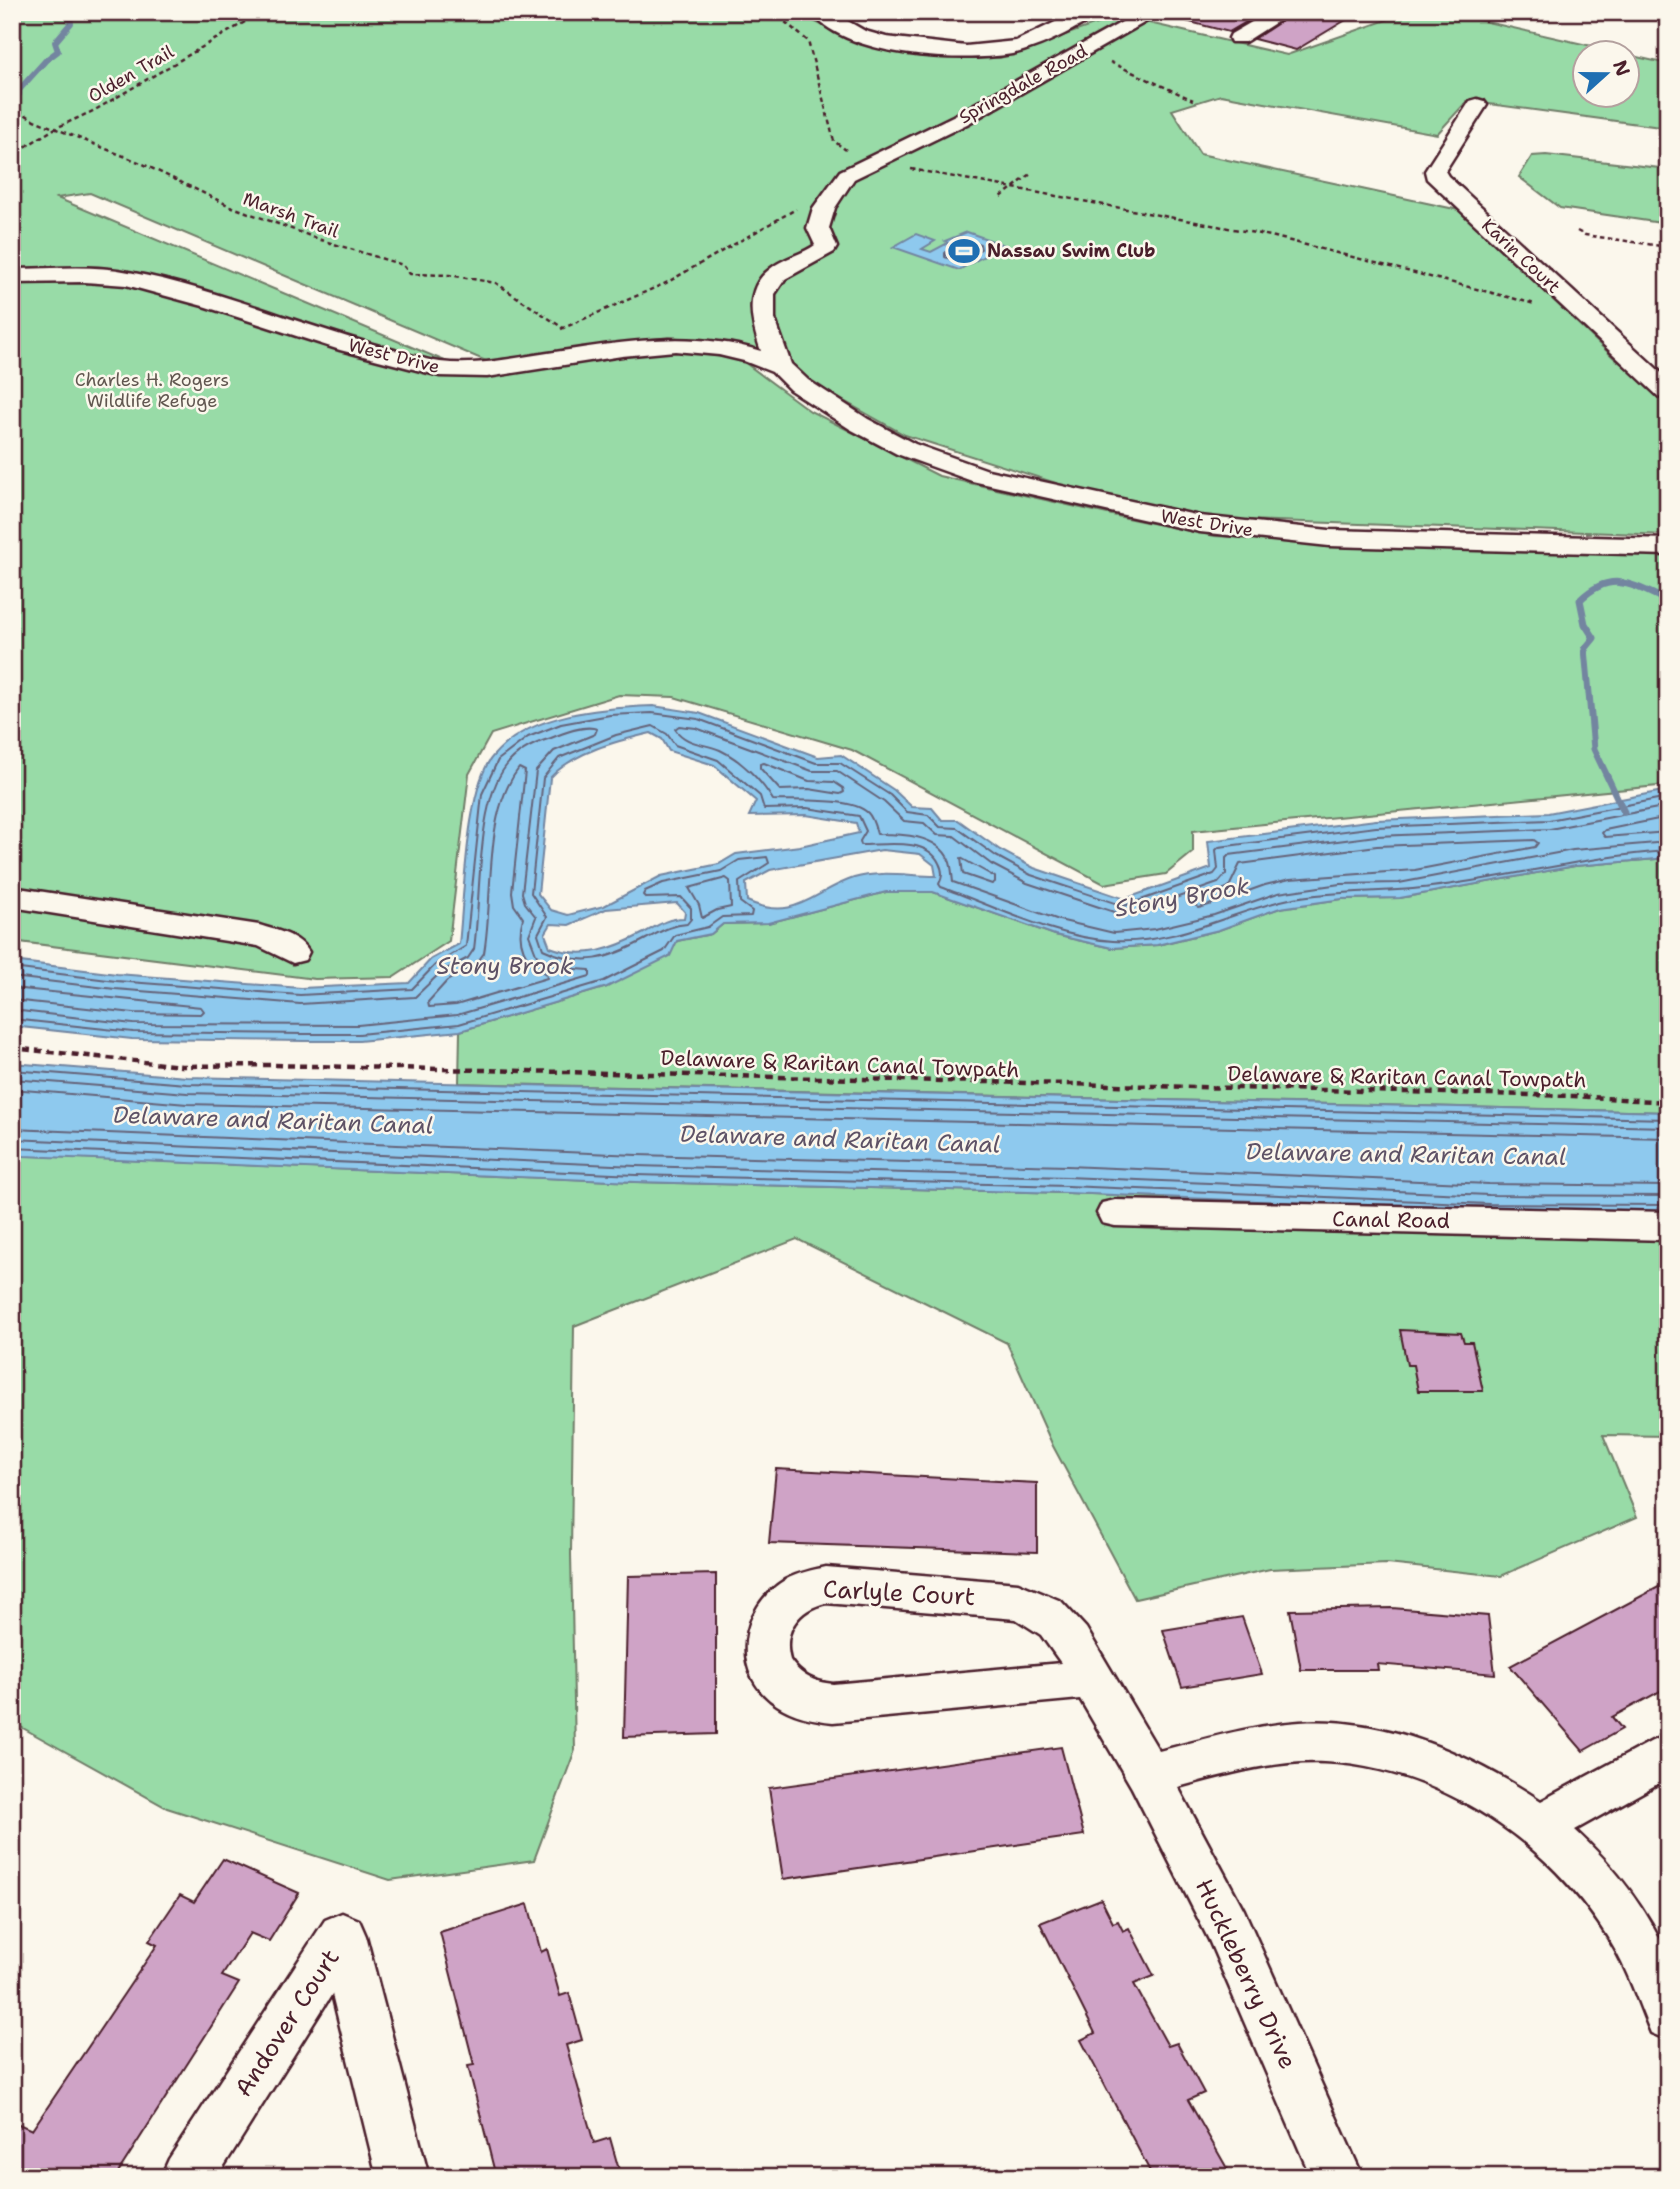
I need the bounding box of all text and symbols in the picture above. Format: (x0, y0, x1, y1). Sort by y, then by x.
north arrow (1572, 38, 1642, 108)
street label: Springdale Road (954, 39, 1092, 129)
street label: Olden Trail (84, 40, 179, 108)
text: N (1607, 57, 1636, 80)
street label: Marsh Trail (240, 187, 343, 244)
street label: Karin Court (1476, 213, 1566, 299)
sports icon: Nassau Swim Club (947, 234, 981, 268)
place label: Nassau Swim Club (987, 239, 1155, 263)
street label: West Drive (346, 333, 442, 379)
park label: Charles H. Rogers Wildlife Refuge (75, 368, 229, 413)
street label: West Drive (1159, 504, 1255, 542)
water label: Stony Brook (1112, 870, 1252, 924)
water label: Stony Brook (437, 951, 573, 981)
street label: Delaware & Raritan Canal Towpath (660, 1044, 1020, 1084)
street label: Delaware & Raritan Canal Towpath (1227, 1060, 1587, 1094)
water label: Delaware and Raritan Canal (112, 1099, 434, 1141)
water label: Delaware and Raritan Canal (679, 1118, 1001, 1160)
water label: Delaware and Raritan Canal (1245, 1136, 1567, 1172)
street label: Canal Road (1332, 1205, 1450, 1235)
street label: Carlyle Court (822, 1573, 976, 1613)
street label: Huckleberry Drive (1188, 1874, 1304, 2074)
street label: Andover Court (227, 1943, 347, 2103)

